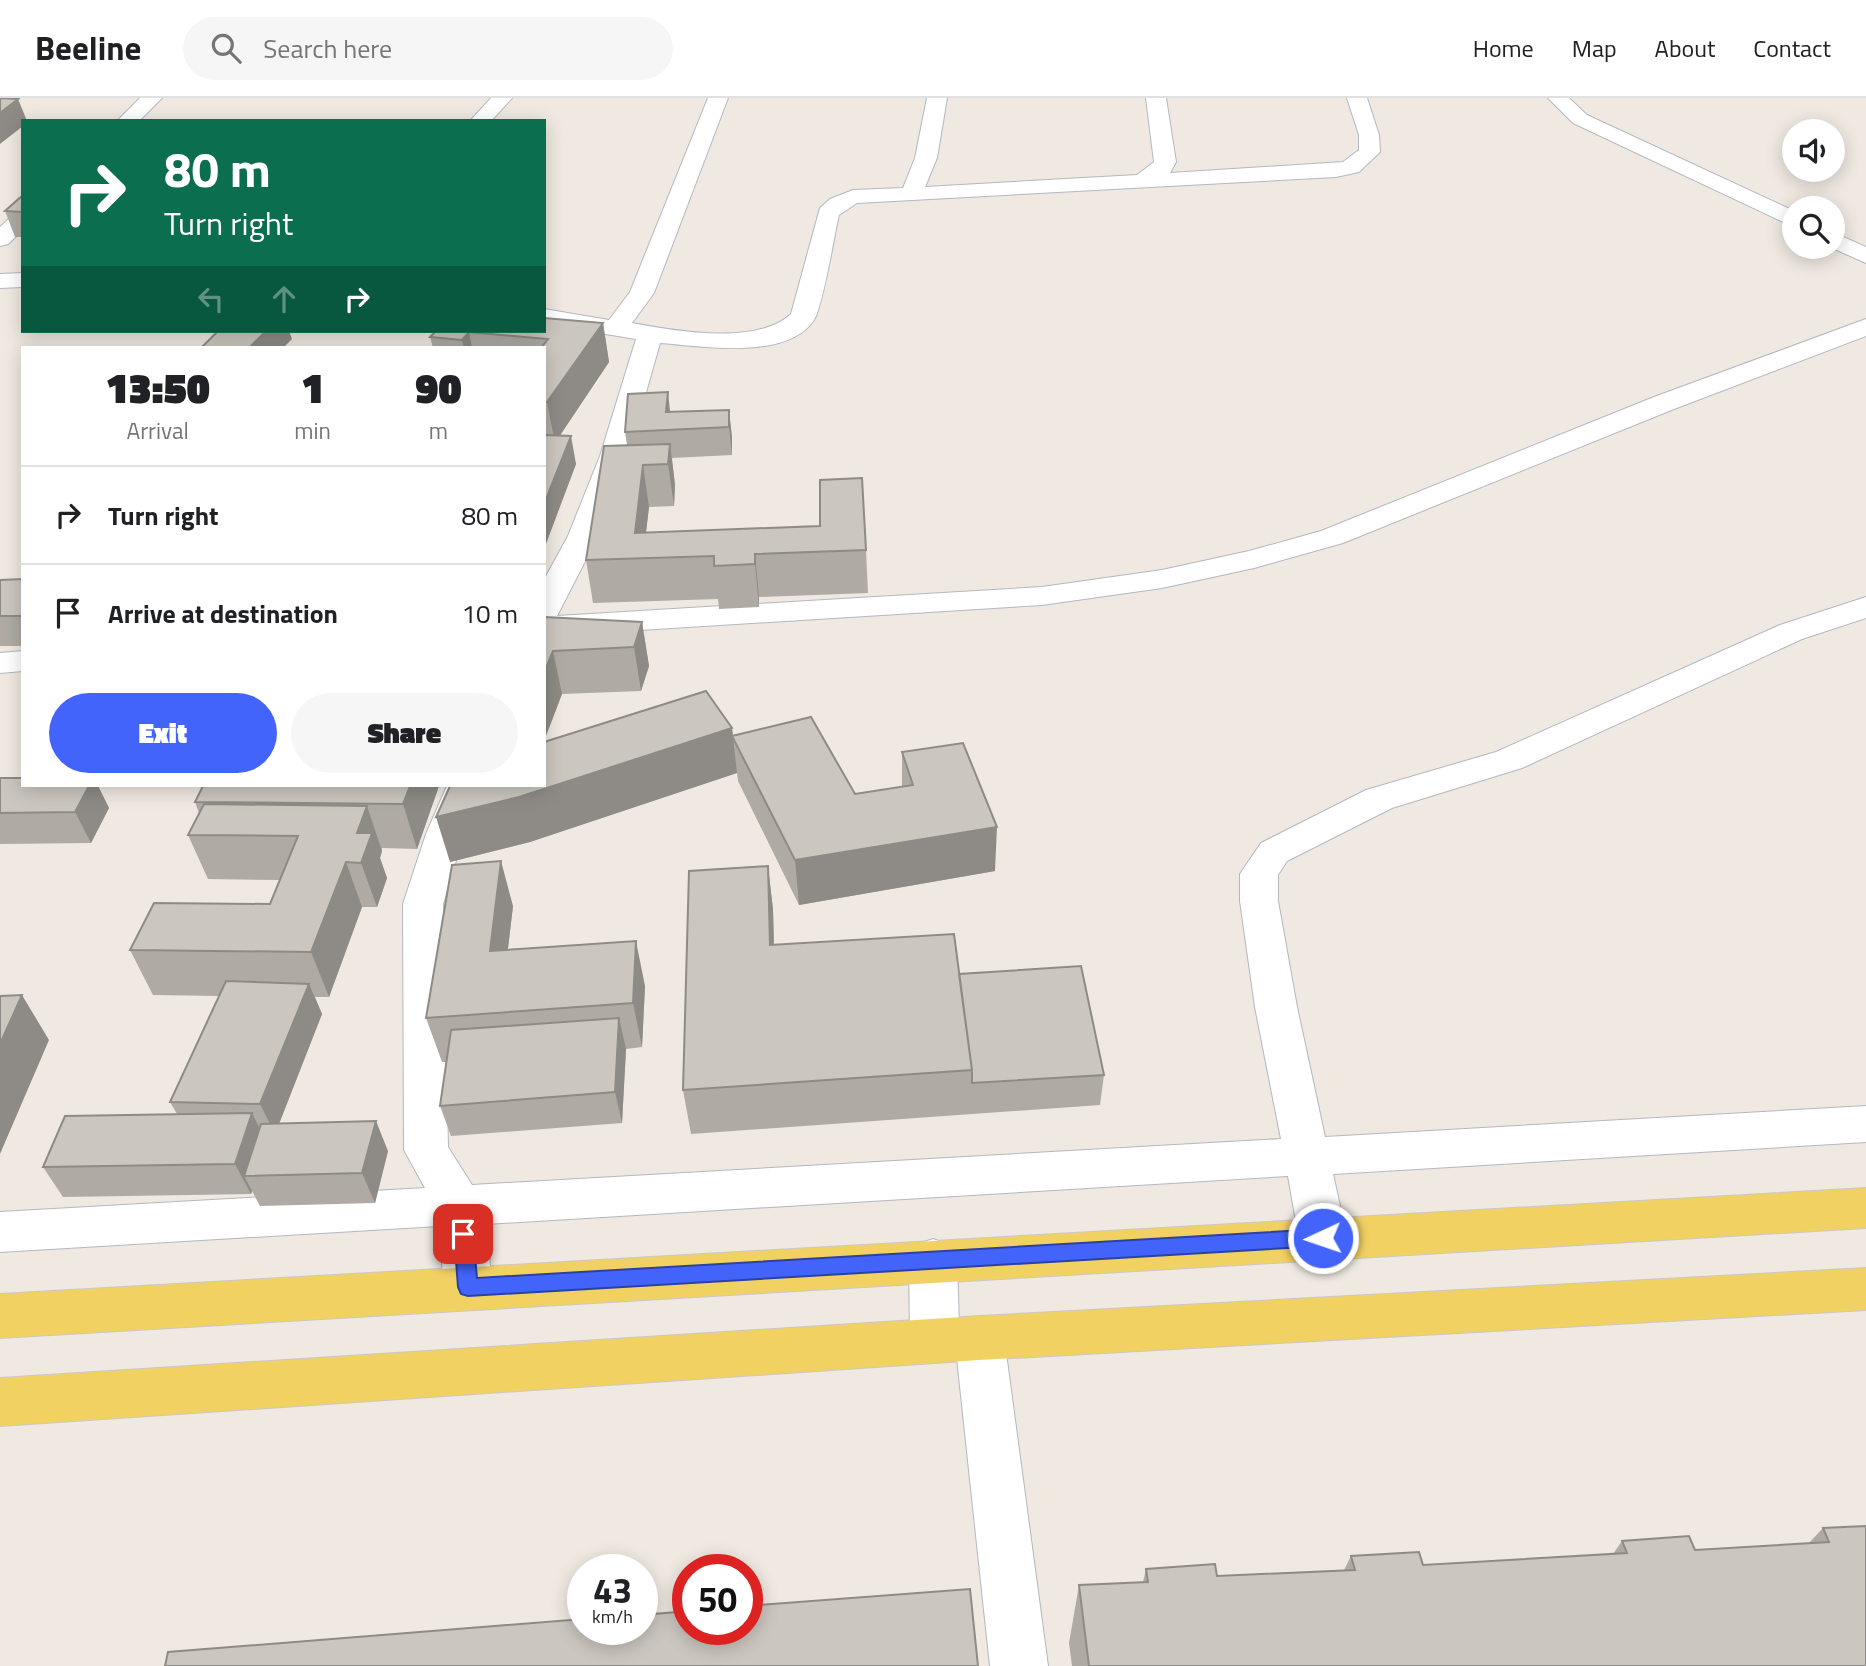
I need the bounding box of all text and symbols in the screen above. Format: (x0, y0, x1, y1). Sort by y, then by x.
search box (183, 17, 673, 80)
text: Beeline (35, 23, 141, 73)
icon: search (207, 29, 245, 67)
text: Search here (263, 29, 392, 68)
text: Home (1473, 30, 1534, 66)
text: Map (1572, 30, 1617, 66)
text: About (1655, 30, 1715, 66)
text: Contact (1753, 30, 1831, 66)
map controls (1782, 119, 1845, 259)
button: sound (1782, 119, 1845, 182)
text: 80 m (164, 131, 271, 206)
icon: right (49, 147, 140, 238)
button: search (1782, 196, 1845, 259)
text: Turn right (164, 199, 293, 247)
icon: left (192, 280, 230, 318)
icon: ahead (265, 280, 303, 318)
icon: right (338, 280, 376, 318)
text: 13:50 (105, 355, 210, 419)
text: 1 (301, 355, 324, 419)
text: 90 (415, 355, 462, 419)
text: Arrival (126, 413, 189, 448)
text: min (294, 413, 331, 448)
text: m (429, 413, 448, 448)
icon: right (49, 496, 87, 534)
text: Turn right (108, 496, 219, 535)
text: 80 m (461, 496, 518, 535)
icon: arrive (49, 594, 87, 632)
text: Arrive at destination (108, 594, 338, 633)
text: 10 m (461, 594, 518, 633)
button: Exit (49, 693, 277, 773)
button: Share (291, 693, 518, 773)
position arrow (1286, 1201, 1360, 1275)
pin (433, 1204, 493, 1264)
icon: arrive (444, 1215, 482, 1253)
speed limit sign: 50 (672, 1554, 763, 1645)
text: 43 (593, 1563, 632, 1617)
text: km/h (592, 1603, 633, 1630)

